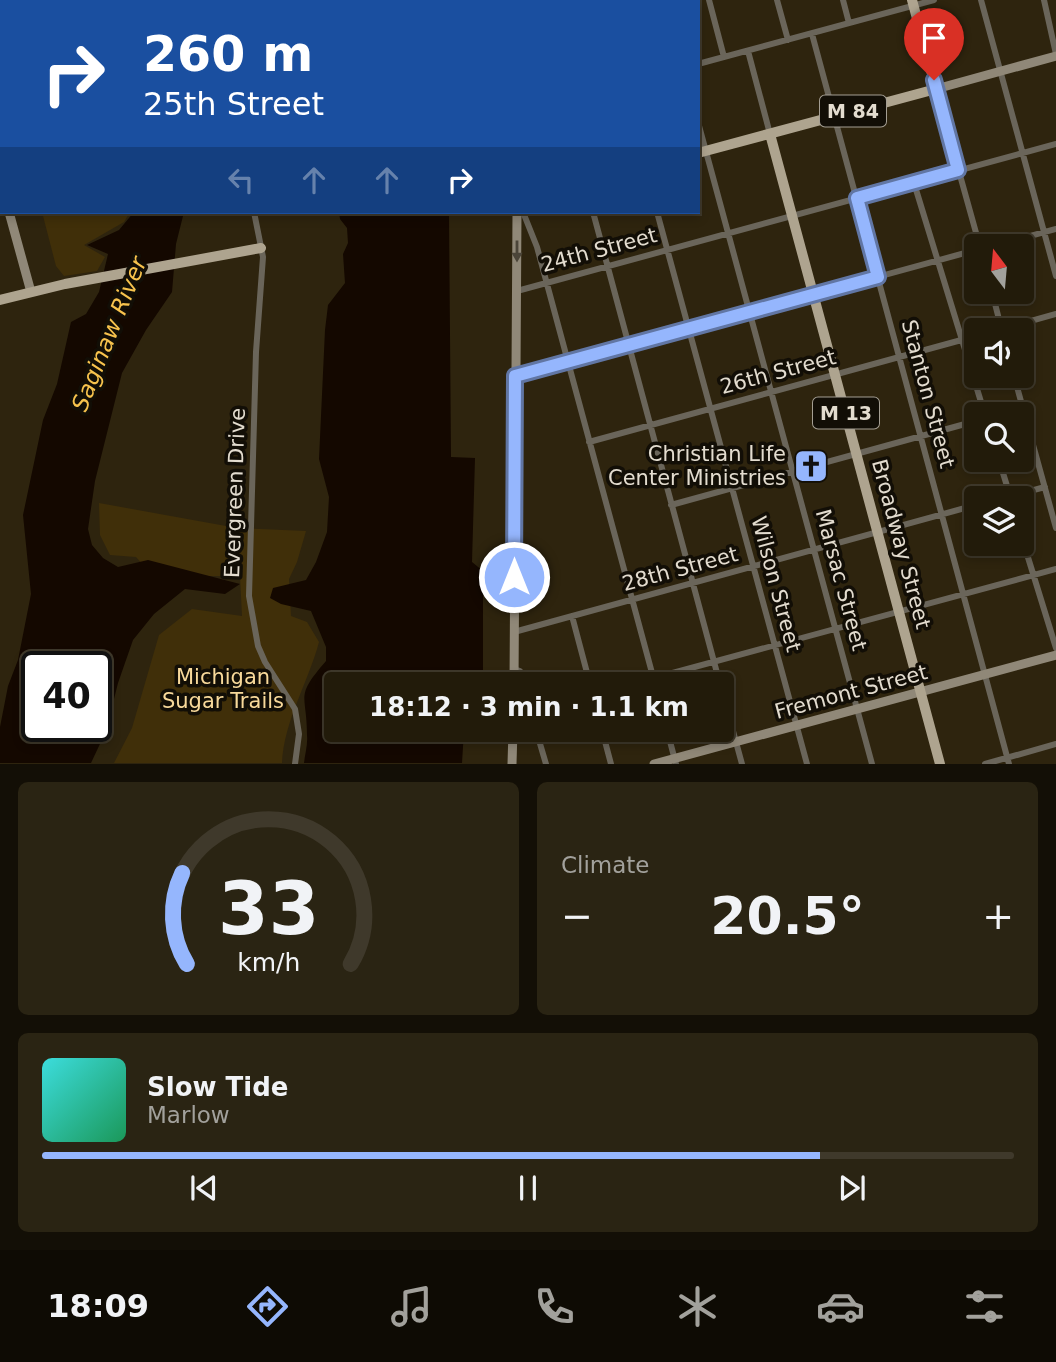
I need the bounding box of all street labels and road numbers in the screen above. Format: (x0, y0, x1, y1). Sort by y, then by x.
road number: M 84 (820, 96, 886, 127)
street label: 24th Street (539, 223, 659, 277)
street label: Stanton Street (897, 317, 959, 471)
street label: 26th Street (718, 345, 838, 399)
road number: M 13 (813, 398, 879, 428)
street label: Evergreen Drive (220, 408, 250, 578)
street label: Broadway Street (867, 457, 935, 631)
street label: Marsac Street (811, 507, 871, 653)
street label: Wilson Street (746, 513, 806, 655)
street label: 28th Street (620, 542, 740, 596)
street label: Fremont Street (772, 660, 930, 724)

